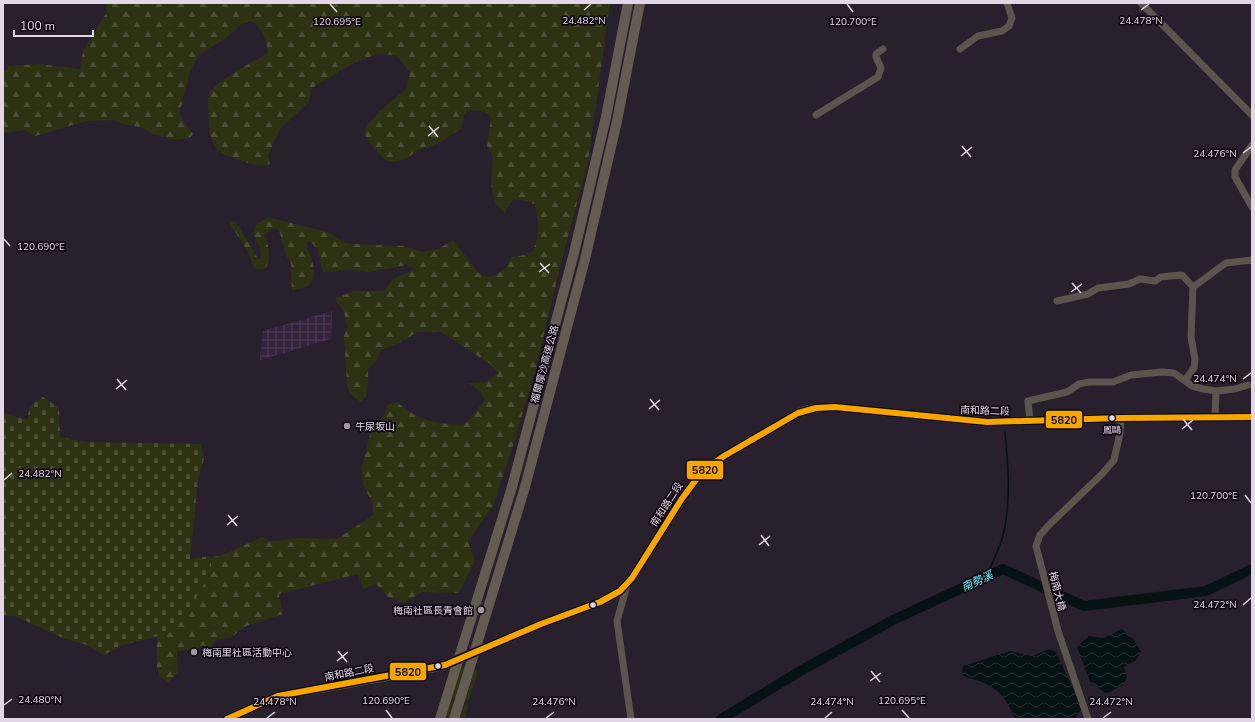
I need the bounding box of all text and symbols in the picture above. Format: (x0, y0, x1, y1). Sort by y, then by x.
scale bar (14, 12, 93, 38)
text: 24.482°N (562, 14, 606, 28)
text: 24.478°N (1119, 14, 1163, 28)
text: 120.695°E (313, 15, 361, 29)
text: 120.700°E (829, 15, 877, 29)
text: 100 m (20, 18, 55, 34)
text: 24.476°N (1193, 147, 1237, 161)
text: 120.690°E (17, 240, 65, 254)
street label: 福爾摩沙高速公路 (528, 324, 562, 405)
text: 24.474°N (1193, 372, 1237, 386)
street label: 南和路二段 (960, 403, 1010, 419)
line badge: 5820 (1045, 410, 1083, 429)
text: 5820 (1051, 413, 1078, 428)
marker: 鳳鷗 (1107, 413, 1117, 423)
place label: 牛尿坂山 (355, 420, 395, 434)
marker: 牛尿坂山 (342, 421, 352, 431)
place label: 鳳鷗 (1103, 424, 1121, 436)
line badge: 5820 (686, 460, 724, 480)
text: 5820 (692, 463, 719, 478)
text: 24.482°N (18, 467, 62, 481)
street label: 南和路二段 (647, 480, 686, 529)
text: 120.700°E (1190, 489, 1238, 503)
water label: 南勢溪 (959, 567, 997, 595)
street label: 梅南大橋 (1045, 570, 1069, 612)
text: 24.472°N (1193, 598, 1237, 612)
unlabelled marker (588, 600, 598, 610)
place label: 梅南社區長青會館 (393, 604, 473, 618)
marker: 梅南社區長青會館 (476, 605, 486, 615)
place label: 梅南里社區活動中心 (202, 646, 292, 660)
marker: 梅南里社區活動中心 (189, 647, 199, 657)
street label: 南和路二段 (323, 661, 375, 685)
unlabelled marker (433, 661, 443, 671)
line badge: 5820 (389, 662, 427, 681)
text: 5820 (395, 665, 422, 680)
text: 24.480°N (18, 693, 62, 707)
text: 120.690°E (362, 694, 410, 708)
text: 120.695°E (878, 694, 926, 708)
text: 24.478°N (253, 695, 297, 709)
text: 24.476°N (532, 695, 576, 709)
text: 24.474°N (810, 695, 854, 709)
text: 24.472°N (1089, 695, 1133, 709)

